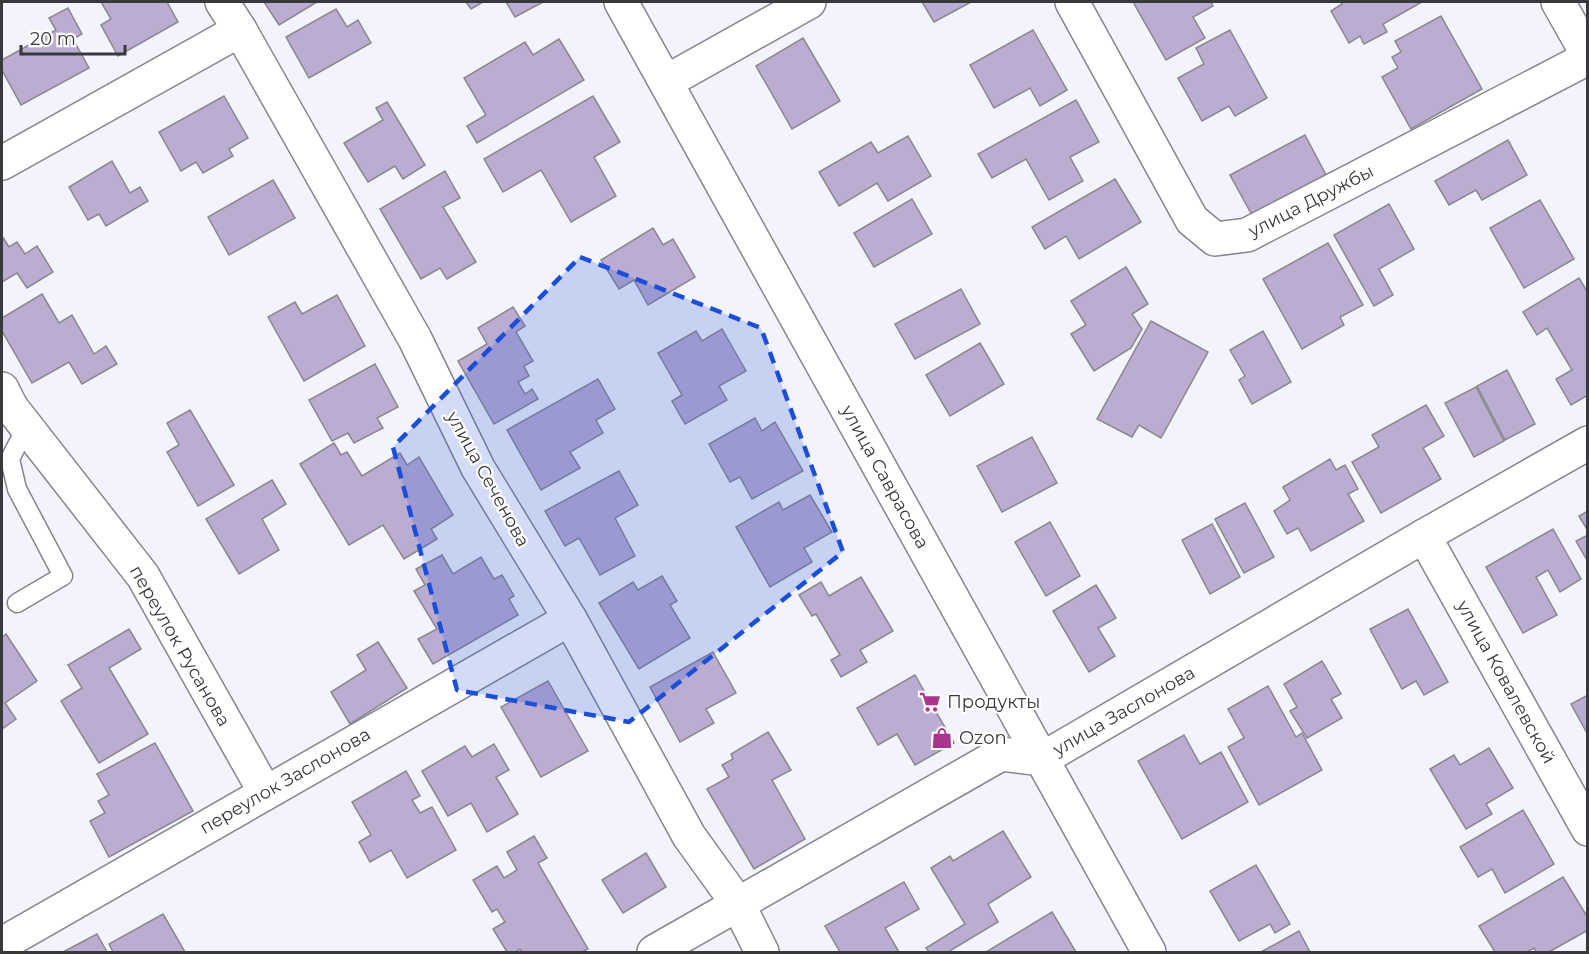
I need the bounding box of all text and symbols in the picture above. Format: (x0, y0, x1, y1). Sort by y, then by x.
scale bar (21, 18, 124, 56)
text: 20 m (30, 28, 76, 50)
street label: улица Дружбы (1244, 160, 1377, 243)
street label: улица Саврасова (836, 400, 934, 553)
street label: улица Сеченова (441, 407, 534, 551)
street label: переулок Русанова (125, 562, 235, 730)
street label: улица Ковалевской (1451, 596, 1560, 768)
street label: улица Заслонова (1048, 661, 1199, 761)
supermarket icon: Продукты (918, 690, 942, 714)
place label: Продукты (947, 691, 1040, 713)
street label: переулок Заслонова (196, 723, 374, 839)
shop icon: Ozon (930, 726, 954, 750)
place label: Ozon (959, 727, 1007, 749)

